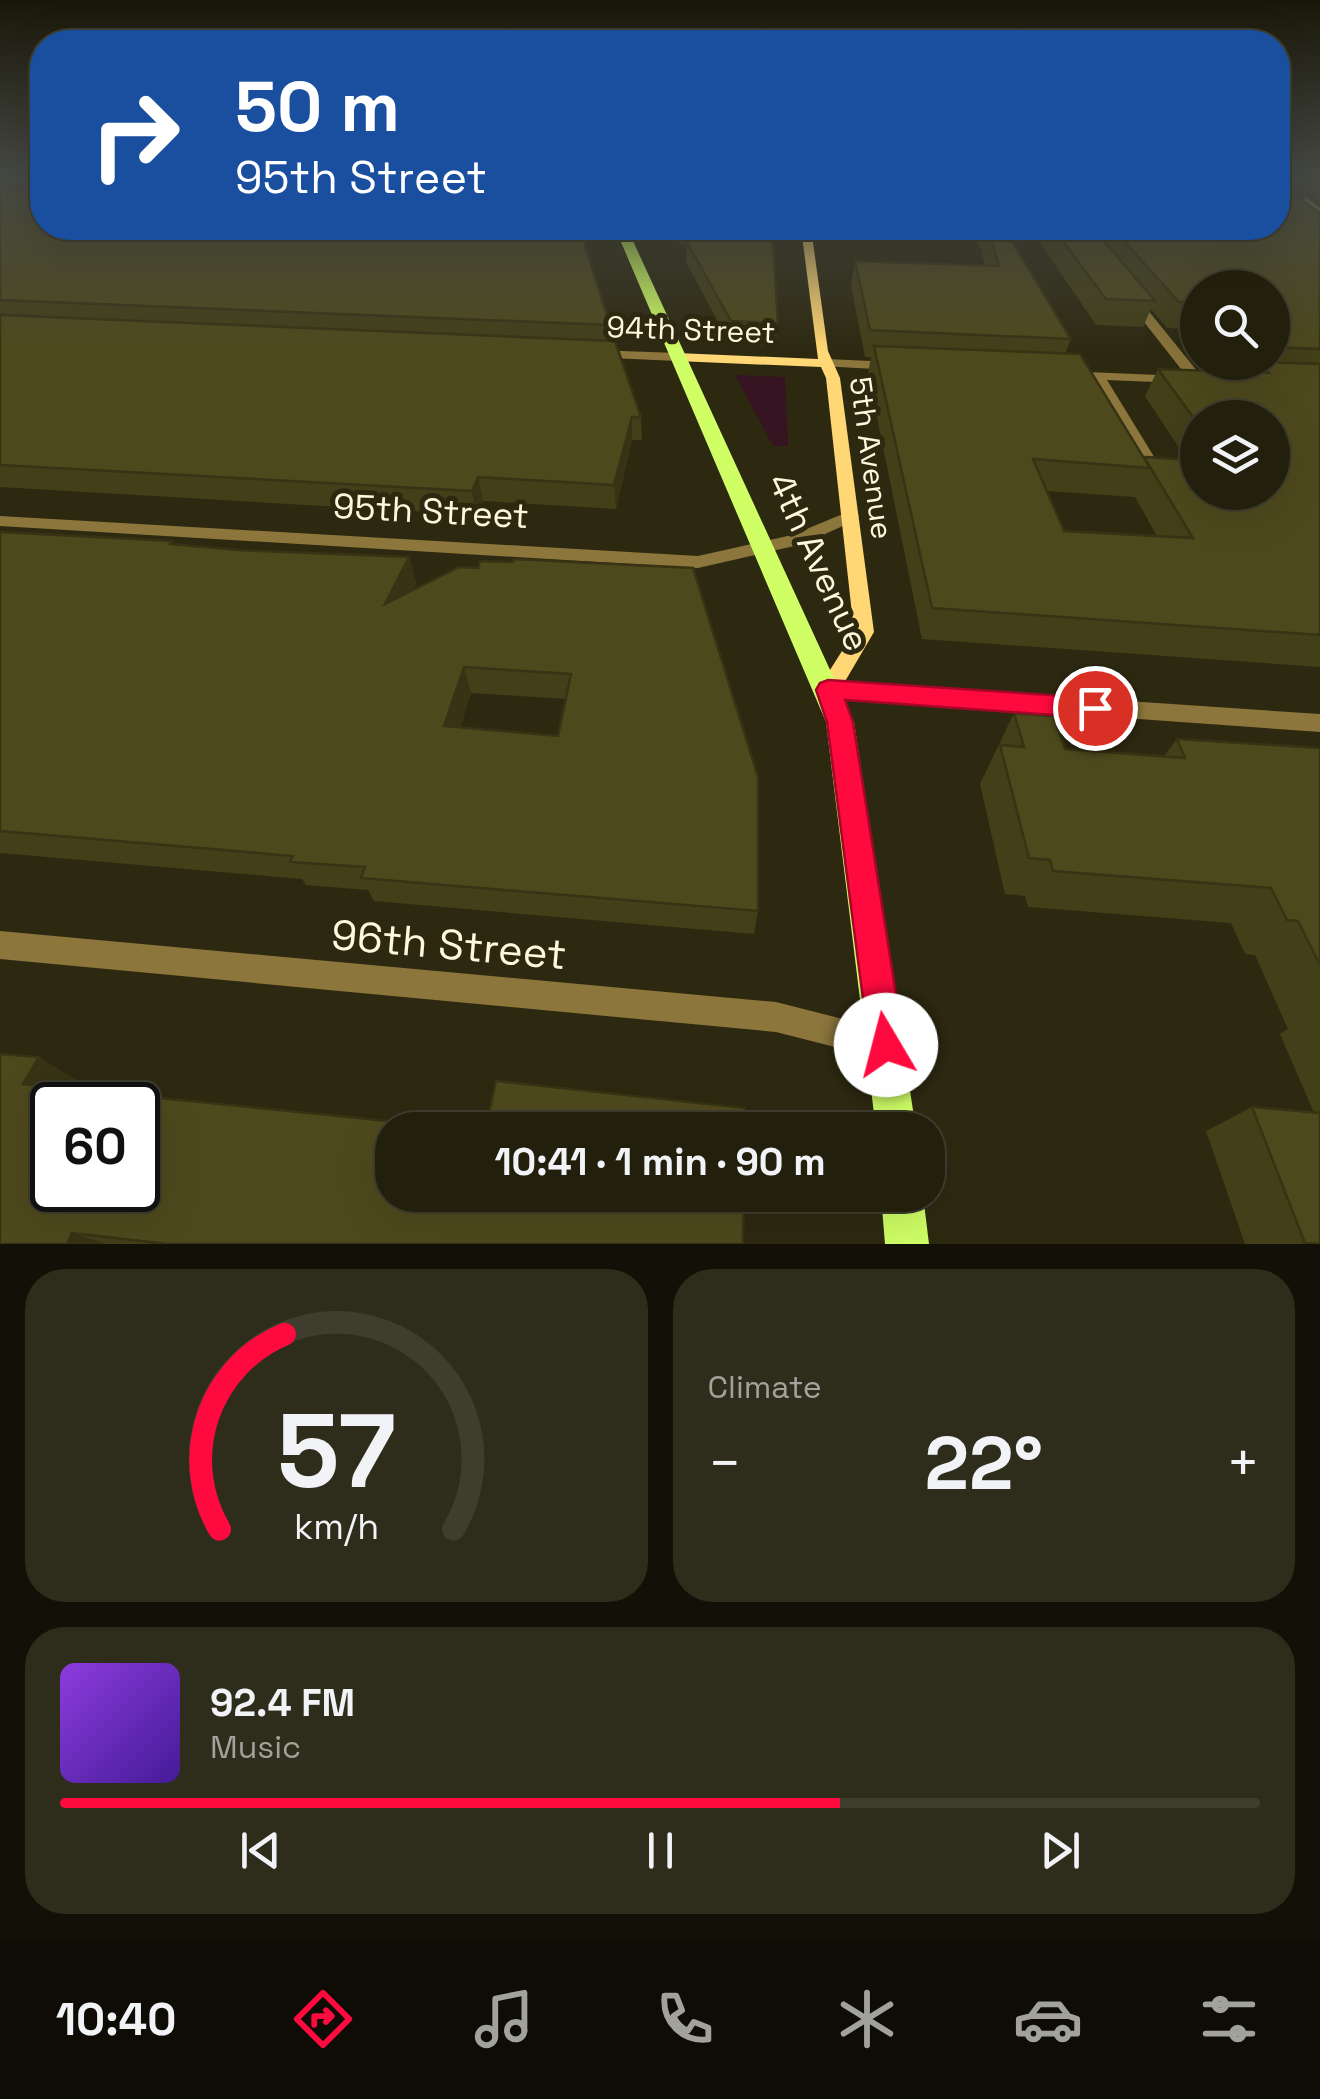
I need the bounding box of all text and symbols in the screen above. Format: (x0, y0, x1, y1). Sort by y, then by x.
text: 50 m (235, 62, 400, 151)
icon: right (70, 70, 200, 200)
text: 95th Street (235, 149, 487, 206)
map controls (1180, 270, 1290, 510)
button: search (1180, 270, 1290, 380)
street label: 94th Street (606, 307, 776, 352)
street label: 5th Avenue (841, 374, 902, 542)
button: layers (1180, 400, 1290, 510)
street label: 4th Avenue (759, 466, 879, 658)
street label: 95th Street (332, 484, 530, 538)
pin (1053, 666, 1138, 751)
icon: arrive (1068, 681, 1123, 736)
street label: 96th Street (329, 908, 569, 981)
position arrow (834, 993, 938, 1097)
speed limit sign: 60 (30, 1082, 160, 1212)
text: 10:41 · 1 min · 90 m (494, 1138, 826, 1186)
text: Climate (708, 1367, 822, 1407)
text: 57 (277, 1385, 396, 1517)
text: 22° (924, 1415, 1043, 1511)
text: − (708, 1428, 742, 1498)
text: + (1226, 1428, 1260, 1498)
text: km/h (294, 1504, 379, 1549)
text: 92.4 FM (210, 1679, 355, 1727)
text: Music (210, 1727, 301, 1767)
icon: previous (233, 1823, 288, 1878)
icon: pause (633, 1823, 688, 1878)
icon: next (1033, 1823, 1088, 1878)
icon: directions (288, 1984, 358, 2054)
icon: music (469, 1984, 539, 2054)
icon: phone (650, 1984, 720, 2054)
icon: climate (832, 1984, 902, 2054)
icon: car (1013, 1984, 1083, 2054)
icon: filters (1194, 1984, 1264, 2054)
text: 10:40 (56, 1991, 176, 2048)

